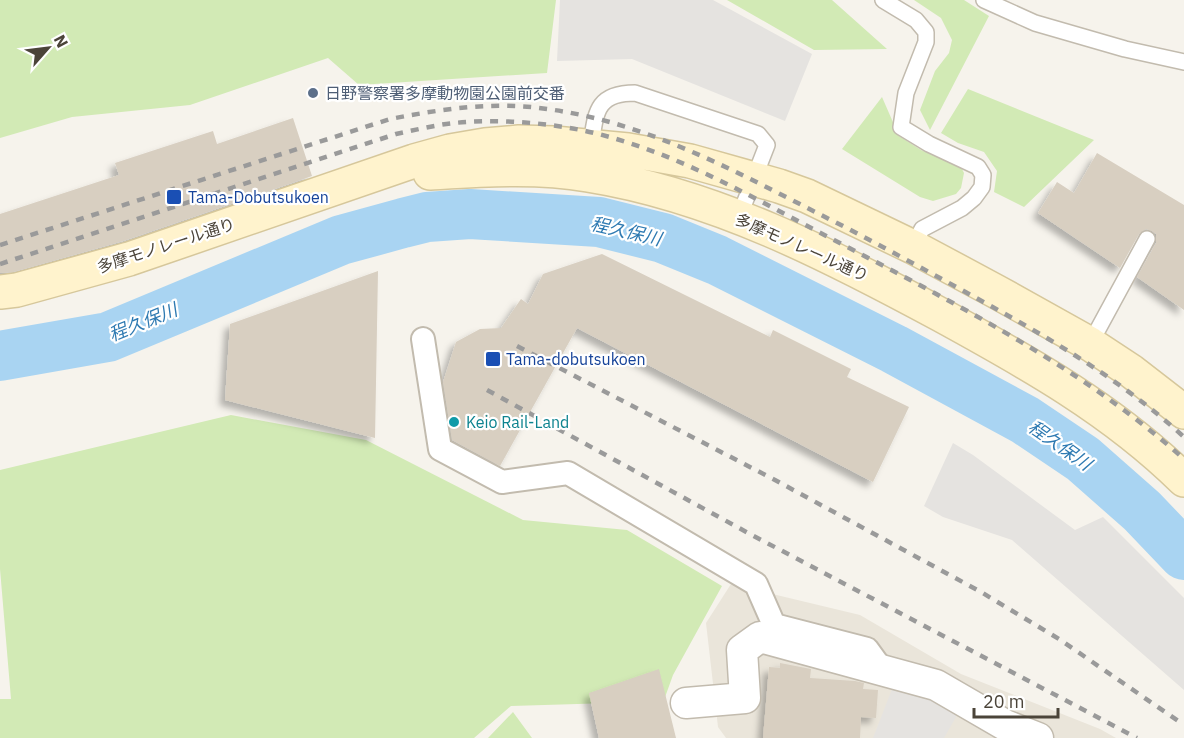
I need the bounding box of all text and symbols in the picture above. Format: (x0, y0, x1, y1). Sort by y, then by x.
north arrow (18, 18, 78, 78)
text: N (50, 31, 73, 51)
place label: 日野警察署多摩動物園公園前交番 (325, 83, 565, 103)
marker: 日野警察署多摩動物園公園前交番 (306, 86, 320, 100)
place label: Tama-Dobutsukoen (188, 187, 329, 207)
marker: Tama-Dobutsukoen (165, 188, 183, 206)
street label: 多摩モノレール通り (732, 209, 872, 285)
water label: 程久保川 (588, 212, 666, 251)
street label: 多摩モノレール通り (94, 213, 238, 277)
water label: 程久保川 (105, 297, 183, 346)
place label: Tama-dobutsukoen (506, 349, 646, 369)
marker: Tama-dobutsukoen (484, 350, 502, 368)
place label: Keio Rail-Land (466, 412, 569, 432)
marker: Keio Rail-Land (447, 415, 461, 429)
water label: 程久保川 (1024, 415, 1098, 476)
scale bar (974, 681, 1058, 719)
text: 20 m (983, 690, 1025, 713)

